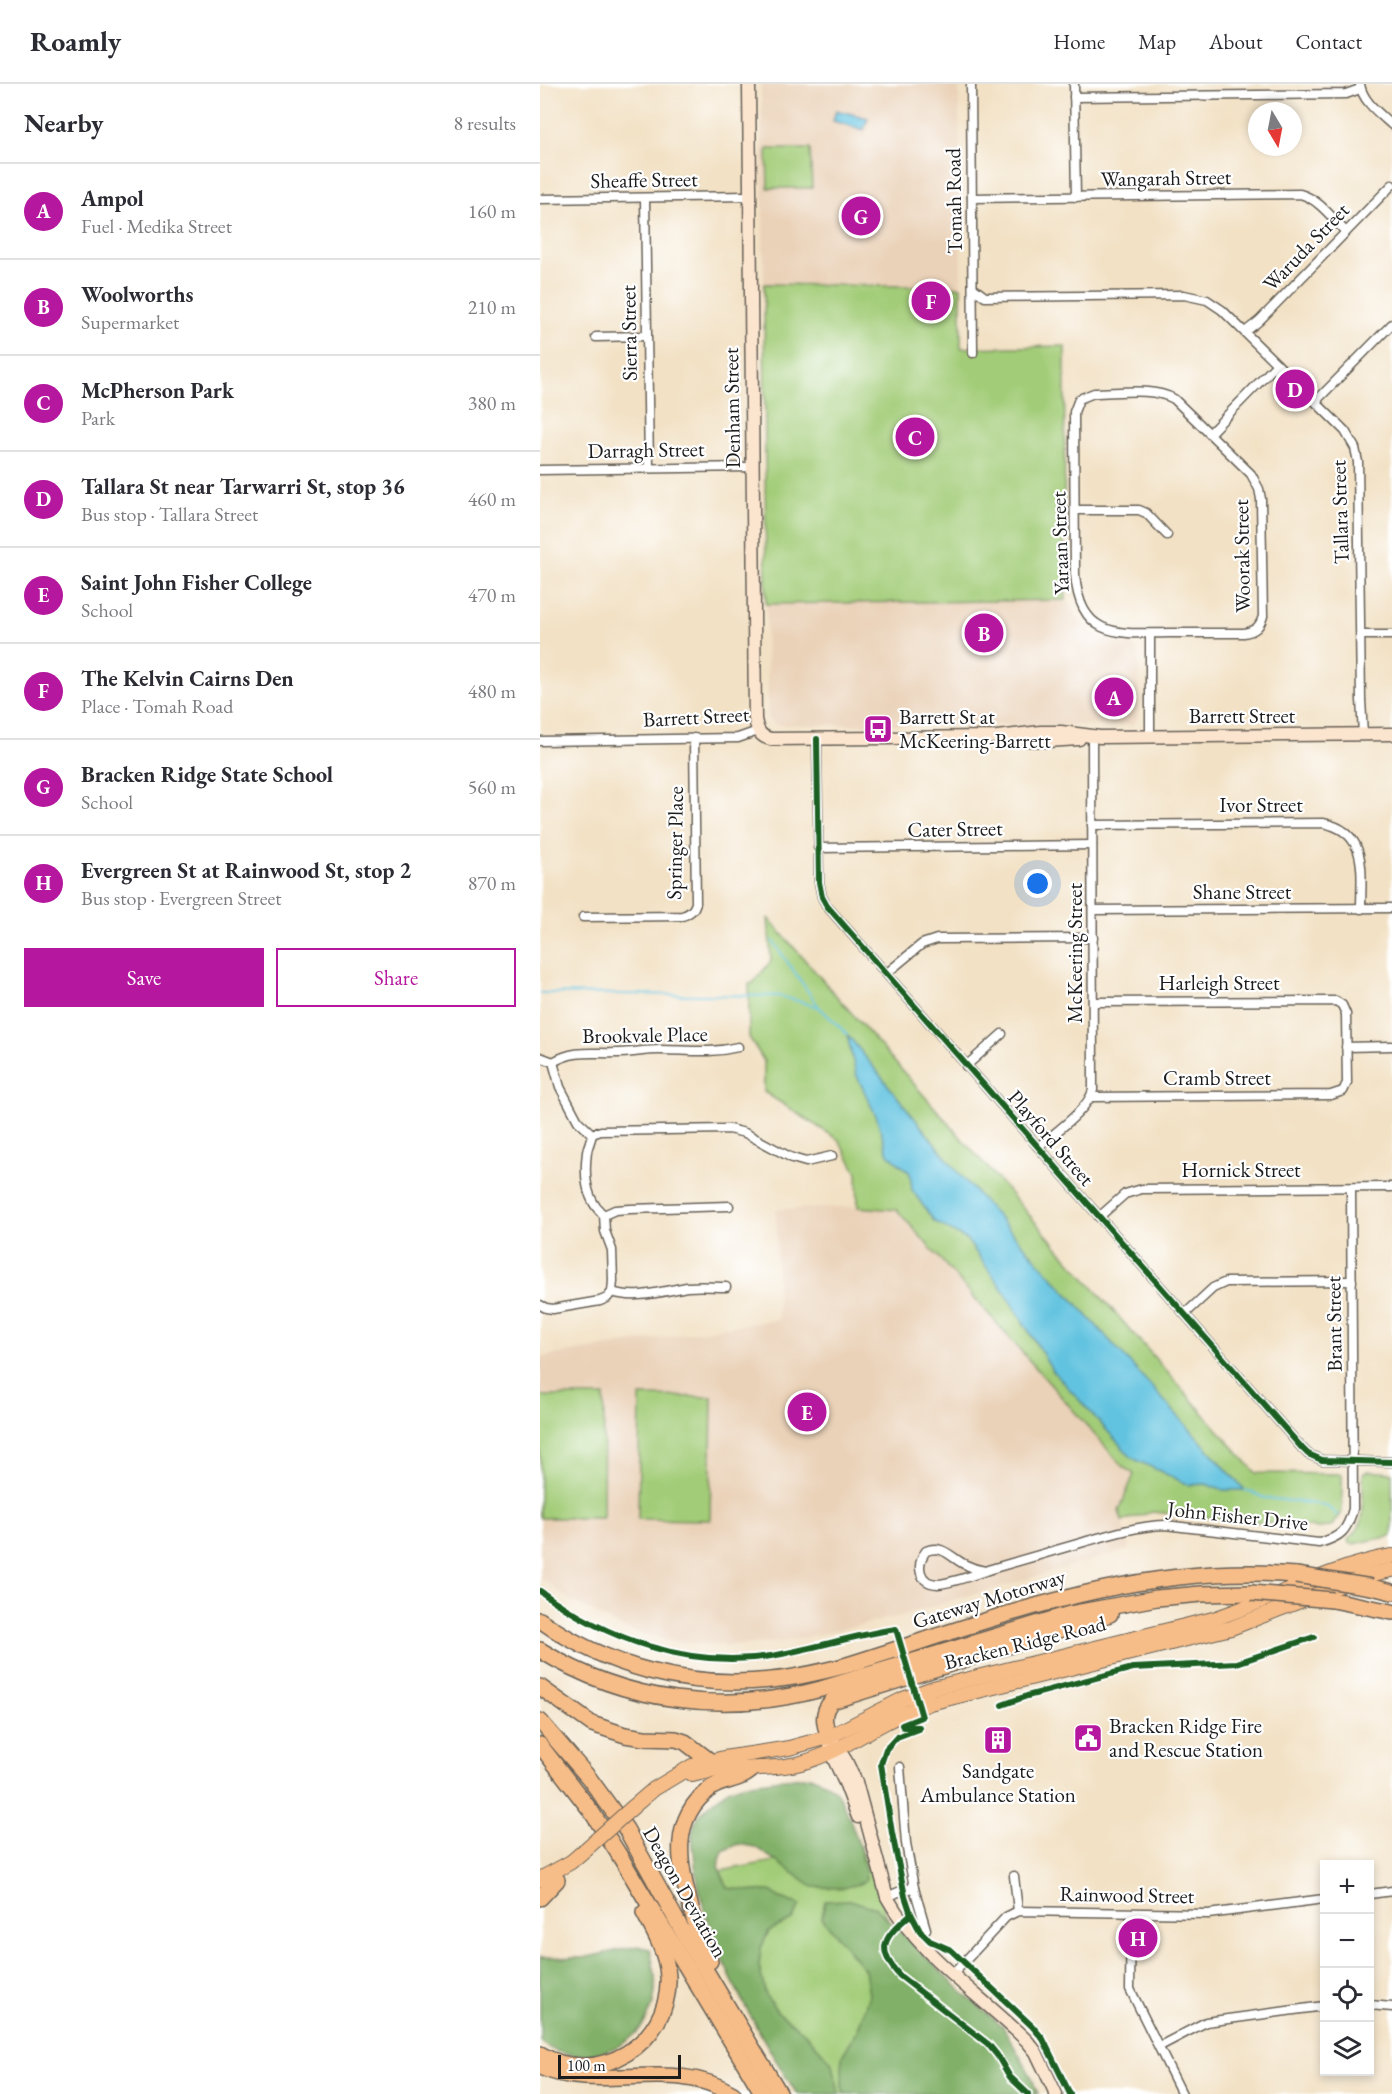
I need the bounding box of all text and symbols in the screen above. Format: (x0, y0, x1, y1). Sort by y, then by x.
text: Roamly (30, 23, 121, 59)
text: Home (1053, 28, 1105, 55)
text: Map (1138, 28, 1176, 55)
text: About (1209, 28, 1262, 55)
text: Contact (1295, 28, 1362, 55)
north arrow (1248, 102, 1302, 156)
text: Nearby (24, 106, 104, 140)
text: 8 results (453, 110, 516, 136)
street label: Tomah Road (939, 147, 968, 254)
street label: Wangarah Street (1100, 163, 1232, 192)
street label: Sheaffe Street (590, 165, 698, 194)
text: Ampol (81, 184, 144, 213)
pin: G (842, 194, 880, 238)
street label: Waruda Street (1257, 196, 1355, 297)
text: A (36, 198, 51, 224)
text: 160 m (468, 198, 516, 224)
text: Fuel · Medika Street (81, 213, 232, 239)
pin: F (912, 278, 950, 324)
text: Woolworths (81, 280, 193, 309)
street label: Sierra Street (614, 284, 643, 381)
text: B (37, 294, 50, 320)
text: 210 m (468, 294, 516, 320)
text: Supermarket (81, 309, 179, 335)
street label: Denham Street (717, 347, 746, 469)
pin: D (1276, 366, 1314, 412)
text: McPherson Park (81, 376, 234, 405)
text: C (36, 390, 51, 416)
text: 380 m (468, 390, 516, 416)
text: Park (81, 405, 115, 431)
pin: C (896, 414, 934, 460)
street label: Darragh Street (587, 435, 705, 464)
street label: Tallara Street (1324, 459, 1355, 565)
text: Tallara St near Tarwarri St, stop 36 (81, 472, 405, 501)
text: D (36, 486, 51, 512)
text: 460 m (468, 486, 516, 512)
street label: Yaraan Street (1044, 490, 1075, 595)
street label: Woorak Street (1227, 499, 1256, 613)
text: Bus stop · Tallara Street (81, 501, 258, 527)
text: Saint John Fisher College (81, 568, 312, 597)
text: E (38, 582, 49, 608)
text: 470 m (468, 582, 516, 608)
text: School (81, 597, 133, 623)
pin: B (964, 610, 1004, 656)
text: The Kelvin Cairns Den (81, 664, 294, 693)
pin: A (1094, 674, 1134, 720)
text: F (38, 678, 49, 704)
text: 480 m (468, 678, 516, 704)
text: Place · Tomah Road (81, 693, 233, 719)
street label: Barrett Street (642, 700, 750, 733)
street label: Barrett Street (1189, 702, 1296, 729)
place label: Barrett St at McKeering-Barrett (899, 703, 1051, 754)
bus stop icon: Barrett St at McKeering-Barrett (862, 713, 894, 745)
text: Bracken Ridge State School (81, 760, 333, 789)
text: G (36, 774, 51, 800)
text: 560 m (468, 774, 516, 800)
street label: Springer Place (660, 786, 689, 900)
text: School (81, 789, 133, 815)
street label: Ivor Street (1219, 791, 1303, 818)
street label: Cater Street (907, 814, 1003, 843)
text: Evergreen St at Rainwood St, stop 2 (81, 856, 411, 885)
your location (1023, 869, 1052, 898)
text: H (35, 870, 52, 896)
text: 870 m (468, 870, 516, 896)
street label: Shane Street (1193, 878, 1292, 905)
street label: McKeering Street (1061, 882, 1088, 1023)
text: Bus stop · Evergreen Street (81, 885, 281, 911)
button: Save (24, 948, 264, 1007)
button: Share (276, 948, 516, 1007)
street label: Harleigh Street (1158, 969, 1280, 996)
street label: Brookvale Place (582, 1020, 708, 1049)
street label: Cramb Street (1163, 1064, 1271, 1091)
street label: Playford Street (1002, 1084, 1101, 1192)
street label: Hornick Street (1181, 1156, 1301, 1183)
street label: Brant Street (1319, 1276, 1348, 1372)
pin: E (788, 1390, 826, 1434)
street label: John Fisher Drive (1164, 1494, 1310, 1536)
street label: Gateway Motorway (909, 1562, 1069, 1635)
street label: Bracken Ridge Road (941, 1609, 1109, 1676)
place label: Bracken Ridge Fire and Rescue Station (1109, 1712, 1263, 1763)
public building icon: Bracken Ridge Fire and Rescue Station (1072, 1722, 1104, 1754)
building icon: Sandgate Ambulance Station (982, 1724, 1014, 1756)
place label: Sandgate Ambulance Station (919, 1757, 1076, 1808)
street label: Deagon Deviation (637, 1821, 734, 1962)
map controls (1320, 1860, 1374, 2076)
button: + (1320, 1860, 1374, 1914)
street label: Rainwood Street (1059, 1880, 1195, 1909)
button: − (1320, 1914, 1374, 1968)
pin: H (1118, 1916, 1158, 1960)
button: locate (1320, 1968, 1374, 2022)
button: layers (1320, 2022, 1374, 2076)
scale bar (558, 2052, 681, 2080)
text: 100 m (567, 2055, 606, 2076)

